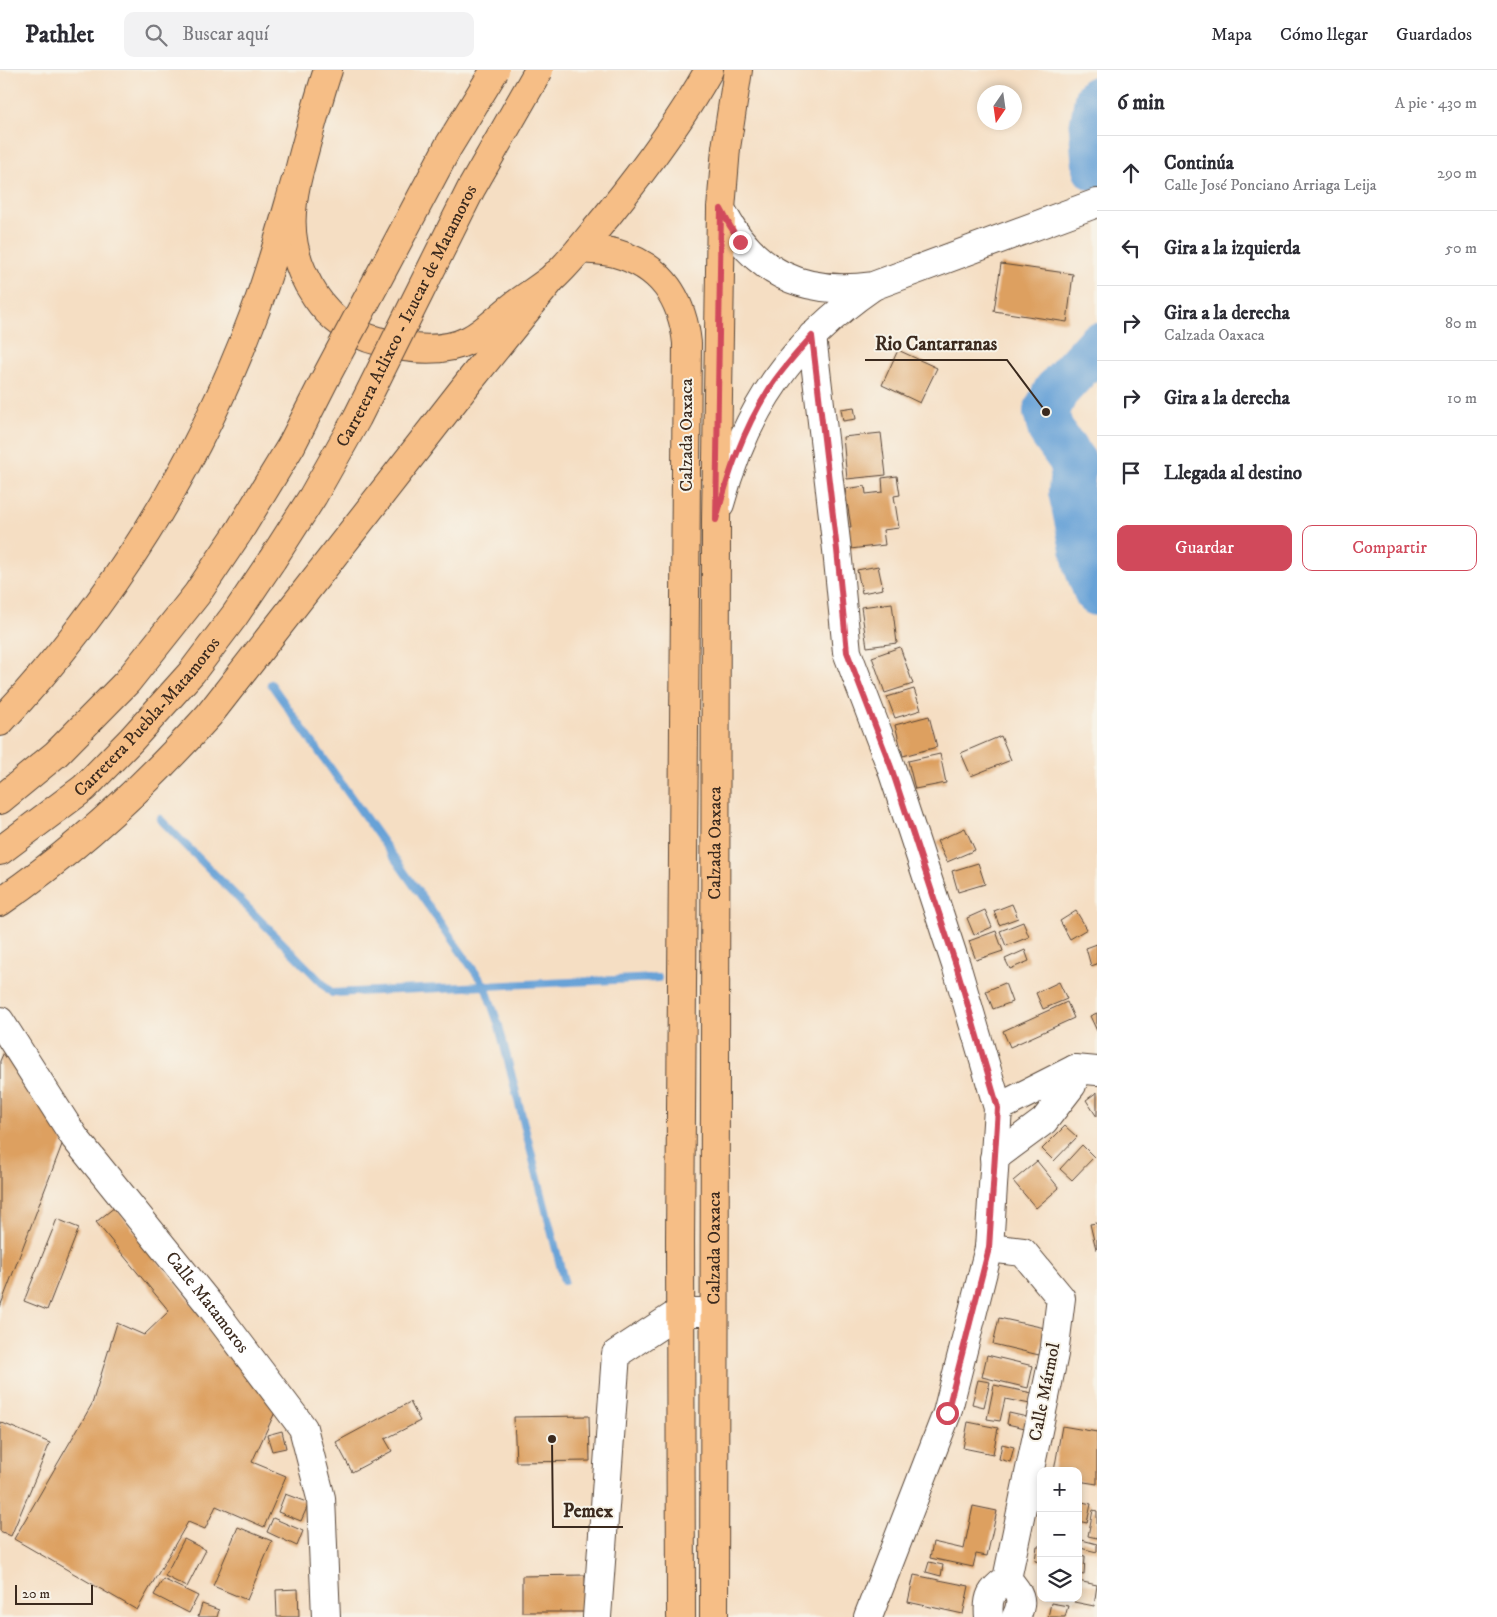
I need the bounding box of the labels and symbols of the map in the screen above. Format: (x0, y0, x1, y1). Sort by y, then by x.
north arrow (977, 85, 1022, 130)
street label: Carretera Atlixco - Izucar de Matamoros (332, 181, 482, 451)
route end (729, 231, 752, 254)
callout: Rio Cantarranas (865, 326, 1007, 360)
text: Rio Cantarranas (875, 333, 998, 356)
street label: Calzada Oaxaca (676, 378, 698, 492)
street label: Carretera Puebla-Matamoros (70, 633, 225, 802)
street label: Calzada Oaxaca (704, 786, 727, 900)
street label: Calzada Oaxaca (704, 1191, 726, 1305)
street label: Calle Matamoros (160, 1247, 254, 1358)
street label: Calle Mármol (1025, 1340, 1065, 1443)
route start (936, 1402, 959, 1425)
callout: Pemex (553, 1493, 623, 1527)
text: Pemex (563, 1500, 614, 1523)
scale bar (15, 1582, 92, 1605)

